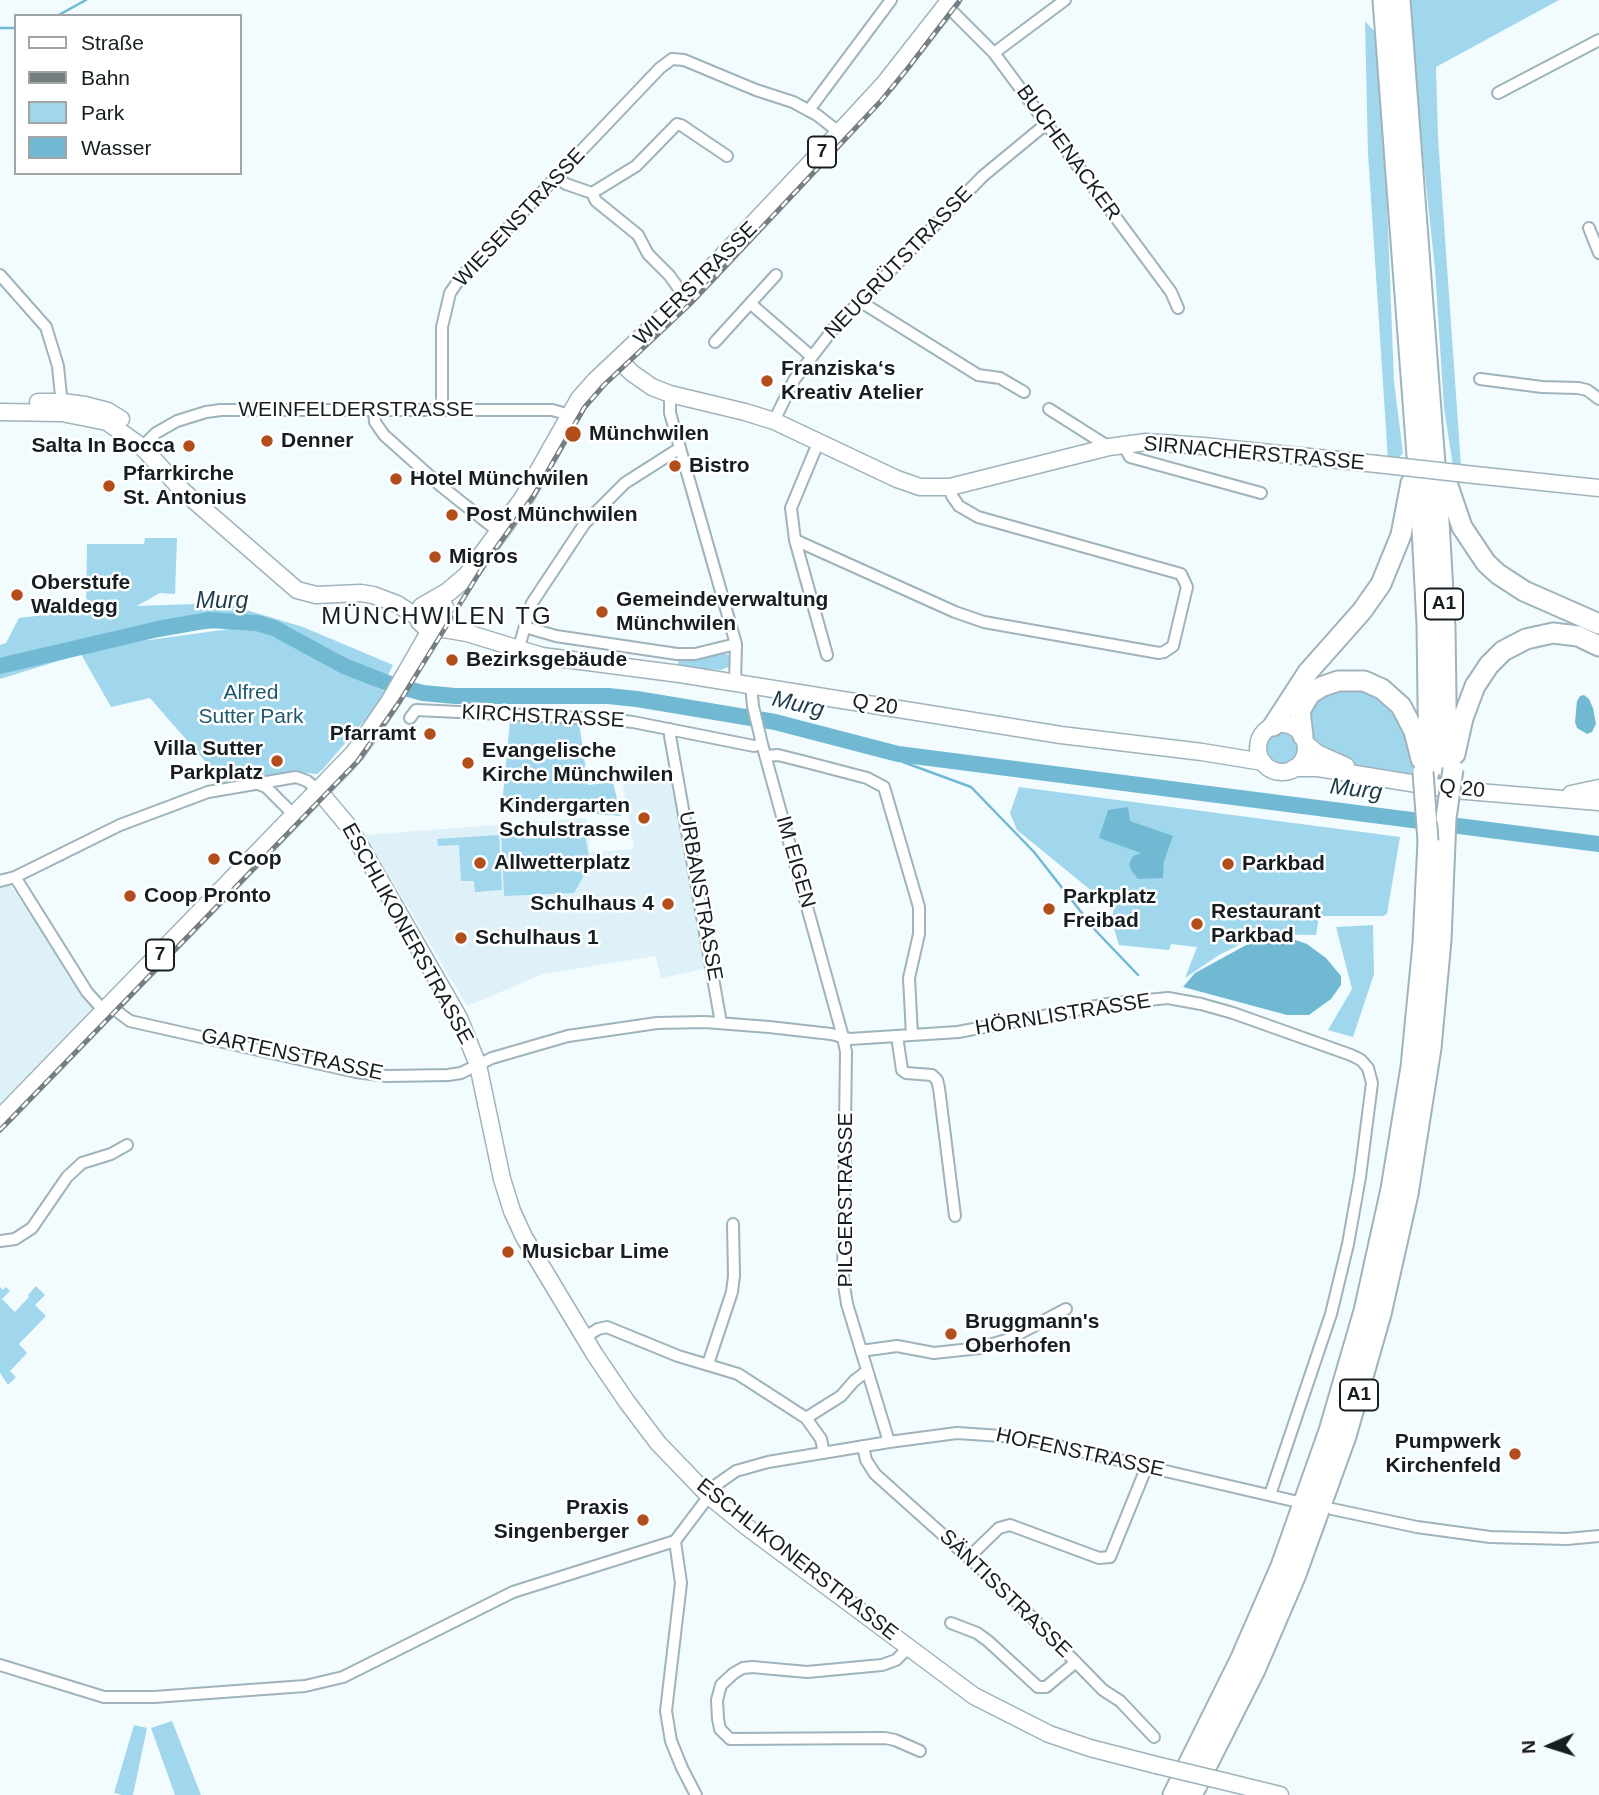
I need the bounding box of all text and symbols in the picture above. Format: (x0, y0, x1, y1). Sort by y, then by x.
legend (14, 14, 242, 175)
text: Straße (81, 31, 144, 54)
text: Bahn (81, 66, 130, 89)
street label: BUCHENACKER (1010, 80, 1126, 226)
text: Park (81, 101, 124, 124)
text: Wasser (81, 136, 151, 159)
road number: 7 (808, 136, 836, 168)
street label: WIESENSTRASSE (449, 143, 591, 293)
street label: NEUGRÜTSTRASSE (820, 182, 978, 344)
street label: WILERSTRASSE (629, 217, 763, 351)
place label: Franziska‘s Kreativ Atelier (781, 356, 923, 406)
marker: Franziska‘s Kreativ Atelier (759, 373, 775, 389)
street label: WEINFELDERSTRASSE (238, 397, 474, 423)
place label: Münchwilen (589, 421, 709, 447)
marker: Münchwilen (563, 424, 583, 444)
place label: Denner (281, 428, 353, 454)
street label: SIRNACHERSTRASSE (1142, 432, 1366, 476)
place label: Salta In Bocca (31, 433, 175, 459)
marker: Denner (259, 433, 275, 449)
marker: Salta In Bocca (181, 438, 197, 454)
place label: Bistro (689, 453, 750, 479)
marker: Bistro (667, 458, 683, 474)
place label: Pfarrkirche St. Antonius (123, 461, 247, 511)
place label: Hotel Münchwilen (410, 466, 588, 492)
marker: Hotel Münchwilen (388, 471, 404, 487)
marker: Pfarrkirche St. Antonius (101, 478, 117, 494)
place label: Post Münchwilen (466, 502, 638, 528)
marker: Post Münchwilen (444, 507, 460, 523)
place label: Migros (449, 544, 518, 570)
marker: Migros (427, 549, 443, 565)
place label: Oberstufe Waldegg (31, 570, 130, 620)
marker: Oberstufe Waldegg (9, 587, 25, 603)
place label: Gemeindeverwaltung Münchwilen (616, 587, 828, 637)
water label: Murg (196, 588, 248, 616)
road number: A1 (1425, 589, 1463, 620)
district label: MÜNCHWILEN TG (323, 603, 551, 631)
marker: Gemeindeverwaltung Münchwilen (594, 604, 610, 620)
place label: Bezirksgebäude (466, 647, 627, 673)
marker: Bezirksgebäude (444, 652, 460, 668)
park label: Alfred Sutter Park (198, 680, 304, 730)
water label: Murg (769, 686, 827, 724)
street label: Q 20 (851, 689, 899, 721)
street label: KIRCHSTRASSE (461, 700, 625, 734)
place label: Pfarramt (330, 721, 416, 747)
marker: Pfarramt (422, 726, 438, 742)
place label: Villa Sutter Parkplatz (154, 736, 263, 786)
place label: Evangelische Kirche Münchwilen (482, 738, 673, 788)
marker: Villa Sutter Parkplatz (269, 753, 285, 769)
marker: Evangelische Kirche Münchwilen (460, 755, 476, 771)
water label: Murg (1328, 773, 1384, 807)
street label: Q 20 (1438, 774, 1486, 804)
place label: Kindergarten Schulstrasse (499, 793, 630, 843)
street label: URBANSTRASSE (673, 809, 727, 983)
marker: Kindergarten Schulstrasse (636, 810, 652, 826)
street label: IM EIGEN (770, 813, 820, 911)
street label: ESCHLIKONERSTRASSE (336, 819, 478, 1049)
place label: Coop (228, 846, 282, 872)
place label: Allwetterplatz (494, 850, 631, 876)
marker: Coop (206, 851, 222, 867)
place label: Parkbad (1242, 851, 1325, 877)
marker: Allwetterplatz (472, 855, 488, 871)
marker: Parkbad (1220, 856, 1236, 872)
place label: Coop Pronto (144, 883, 271, 909)
place label: Parkplatz Freibad (1063, 884, 1156, 934)
marker: Coop Pronto (122, 888, 138, 904)
place label: Schulhaus 4 (530, 891, 654, 917)
marker: Schulhaus 4 (660, 896, 676, 912)
place label: Restaurant Parkbad (1211, 899, 1321, 949)
marker: Parkplatz Freibad (1041, 901, 1057, 917)
marker: Restaurant Parkbad (1189, 916, 1205, 932)
place label: Schulhaus 1 (475, 925, 599, 951)
marker: Schulhaus 1 (453, 930, 469, 946)
road number: 7 (146, 939, 174, 970)
street label: HÖRNLISTRASSE (973, 989, 1153, 1041)
street label: GARTENSTRASSE (199, 1023, 385, 1087)
street label: PILGERSTRASSE (833, 1112, 859, 1288)
place label: Musicbar Lime (522, 1239, 669, 1265)
marker: Musicbar Lime (500, 1244, 516, 1260)
place label: Bruggmann's Oberhofen (965, 1309, 1100, 1359)
marker: Bruggmann's Oberhofen (943, 1326, 959, 1342)
road number: A1 (1340, 1380, 1378, 1410)
street label: HOFENSTRASSE (993, 1423, 1167, 1483)
place label: Pumpwerk Kirchenfeld (1385, 1429, 1501, 1479)
marker: Pumpwerk Kirchenfeld (1507, 1446, 1523, 1462)
street label: ESCHLIKONERSTRASSE (691, 1474, 903, 1646)
place label: Praxis Singenberger (494, 1495, 629, 1545)
marker: Praxis Singenberger (635, 1512, 651, 1528)
street label: SÄNTISSTRASSE (934, 1525, 1076, 1663)
north arrow (1515, 1711, 1585, 1781)
text: N (1518, 1740, 1539, 1755)

